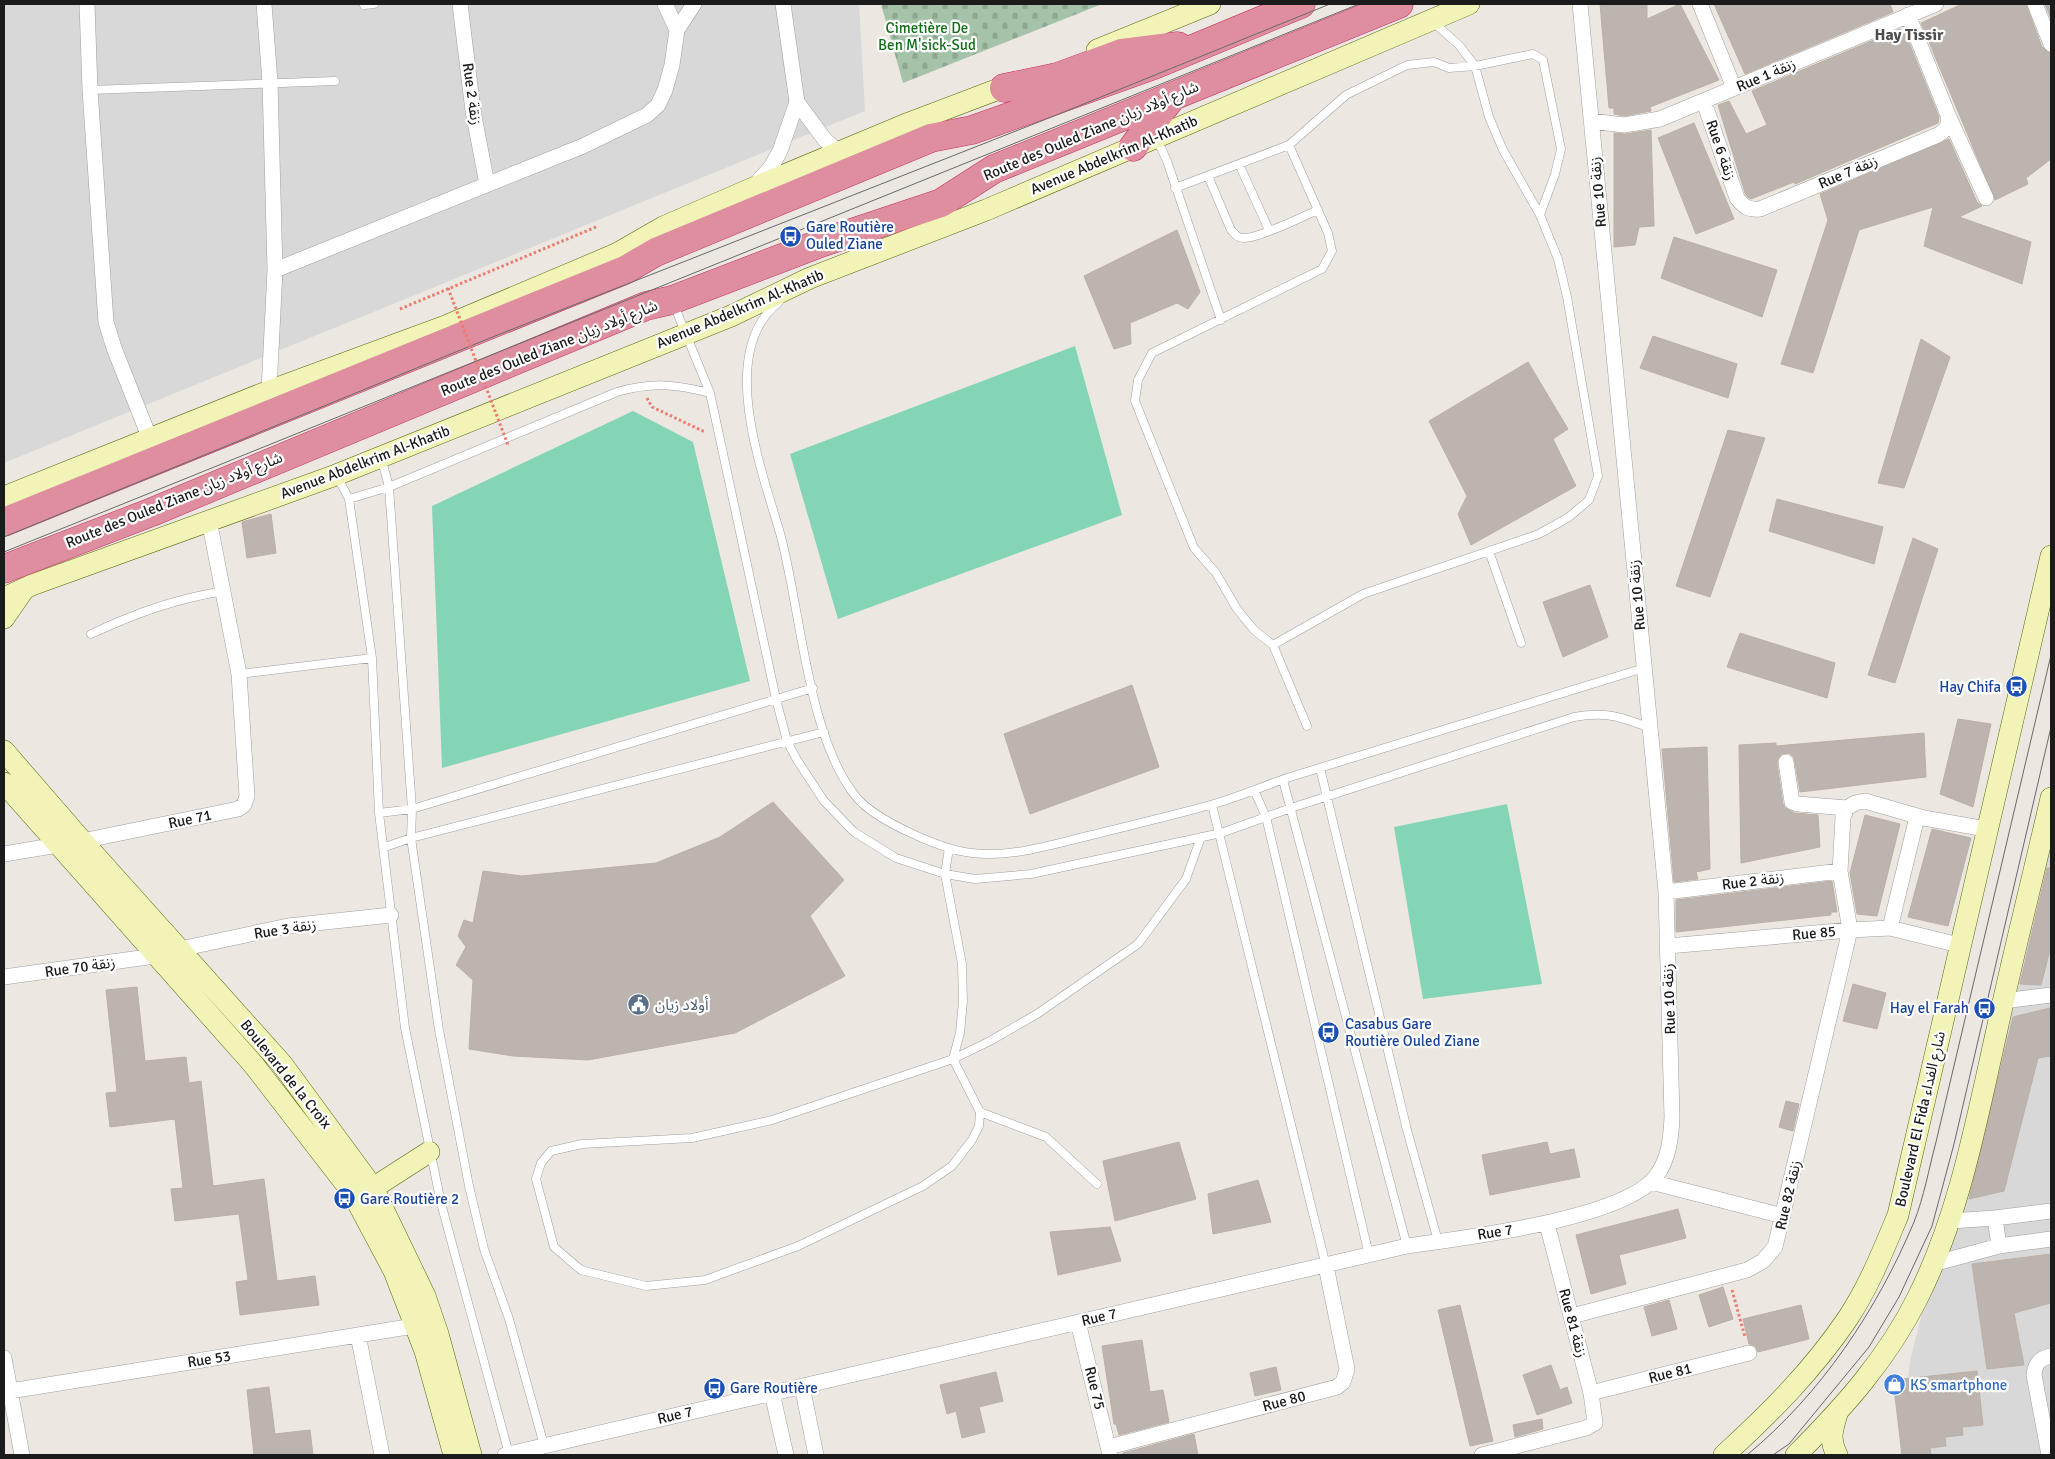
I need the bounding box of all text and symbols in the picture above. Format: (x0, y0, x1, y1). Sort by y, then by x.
park label: Cimetière De Ben M'sick-Sud (878, 19, 976, 54)
district label: Hay Tissir (1875, 25, 1944, 45)
street label: Rue 1 زنقة (1734, 54, 1798, 96)
street label: Rue 2 زنقة (459, 62, 485, 126)
street label: Route des Ouled Ziane شارع أولاد زيان (981, 77, 1203, 187)
street label: Avenue Abdelkrim Al-Khatib (1028, 111, 1201, 198)
street label: Rue 6 زنقة (1702, 117, 1740, 183)
street label: Rue 7 زنقة (1816, 151, 1880, 193)
street label: Rue 10 زنقة (1586, 156, 1610, 228)
place label: Gare Routière Ouled Ziane (806, 218, 894, 253)
bus stop icon: Gare Routière Ouled Ziane (778, 224, 802, 248)
street label: Avenue Abdelkrim Al-Khatib (654, 265, 827, 352)
street label: Route des Ouled Ziane شارع أولاد زيان (438, 296, 661, 403)
street label: Avenue Abdelkrim Al-Khatib (278, 421, 452, 503)
street label: Route des Ouled Ziane شارع أولاد زيان (63, 448, 286, 555)
street label: Rue 10 زنقة (1625, 559, 1649, 631)
bus stop icon: Hay Chifa (2005, 675, 2029, 699)
place label: Hay Chifa (1939, 678, 2001, 696)
street label: Rue 71 (167, 806, 213, 832)
street label: Rue 2 زنقة (1721, 868, 1785, 894)
street label: Rue 3 زنقة (253, 915, 317, 943)
street label: Rue 85 (1791, 922, 1837, 944)
street label: Rue 70 زنقة (44, 953, 116, 981)
street label: Rue 10 زنقة (1659, 963, 1679, 1035)
public building icon: أولاد زيان (627, 993, 651, 1017)
place label: أولاد زيان (655, 996, 709, 1014)
bus stop icon: Hay el Farah (1973, 996, 1997, 1020)
place label: Hay el Farah (1890, 999, 1969, 1017)
place label: Casabus Gare Routière Ouled Ziane (1345, 1015, 1480, 1050)
street label: Boulevard de la Croix (237, 1016, 335, 1132)
bus stop icon: Casabus Gare Routière Ouled Ziane (1317, 1021, 1341, 1045)
street label: Boulevard El Fida شارع الفداء (1891, 1029, 1952, 1209)
street label: Rue 82 زنقة (1771, 1158, 1805, 1232)
bus stop icon: Gare Routière 2 (332, 1187, 356, 1211)
place label: Gare Routière 2 (360, 1190, 459, 1208)
street label: Rue 7 (1476, 1220, 1514, 1244)
street label: Rue 81 زنقة (1555, 1286, 1591, 1360)
street label: Rue 7 (1080, 1304, 1118, 1330)
street label: Rue 53 (186, 1347, 232, 1371)
street label: Rue 81 (1647, 1359, 1693, 1387)
street label: Rue 75 (1081, 1365, 1109, 1411)
shop icon: KS smartphone (1882, 1373, 1906, 1397)
bus stop icon: Gare Routière (702, 1376, 726, 1400)
place label: KS smartphone (1910, 1376, 2007, 1394)
place label: Gare Routière (730, 1379, 818, 1397)
street label: Rue 80 (1260, 1387, 1308, 1415)
street label: Rue 7 (656, 1402, 694, 1428)

